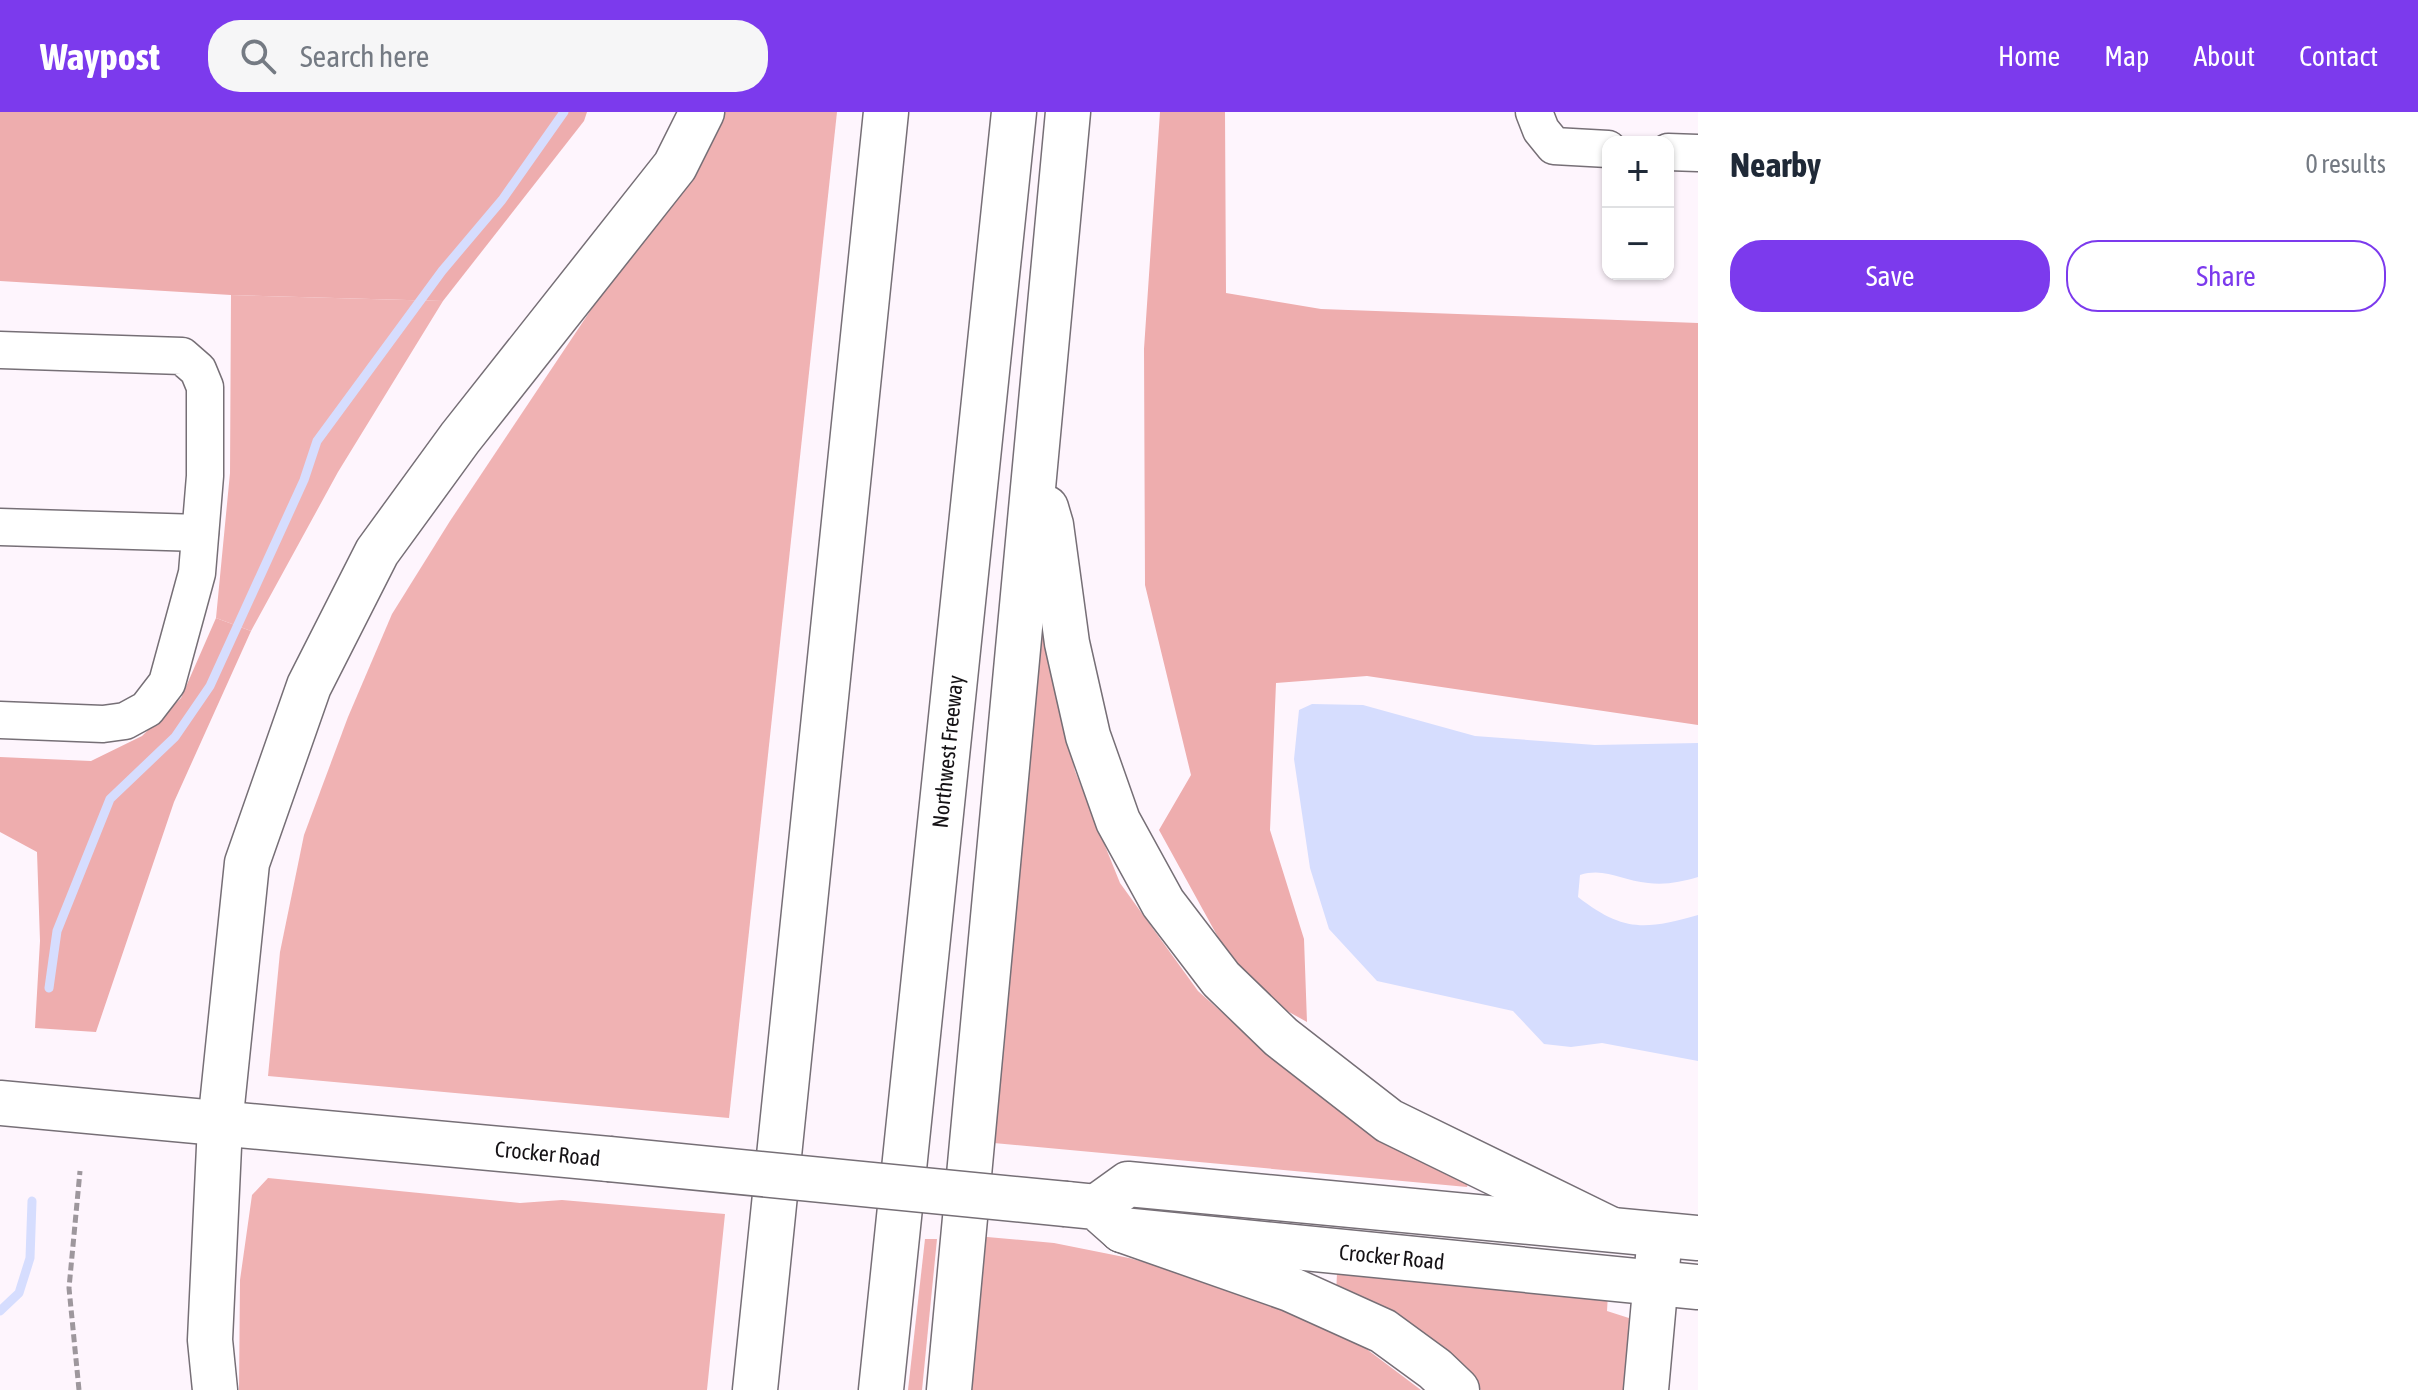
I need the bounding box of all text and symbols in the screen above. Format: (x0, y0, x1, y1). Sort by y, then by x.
search box (208, 20, 768, 92)
icon: search (236, 34, 280, 78)
text: Waypost (40, 35, 160, 78)
text: Search here (300, 39, 429, 73)
text: Home (1998, 40, 2060, 72)
text: Map (2104, 40, 2149, 72)
text: About (2193, 40, 2255, 72)
text: Contact (2299, 40, 2378, 72)
map controls (1602, 136, 1674, 280)
button: + (1602, 136, 1674, 208)
text: Nearby (1730, 145, 1821, 184)
text: 0 results (2305, 149, 2386, 179)
button: − (1602, 208, 1674, 280)
button: Save (1730, 240, 2050, 312)
button: Share (2066, 240, 2386, 312)
street label: Northwest Freeway (927, 674, 968, 829)
street label: Crocker Road (494, 1136, 602, 1171)
street label: Crocker Road (1338, 1239, 1446, 1275)

